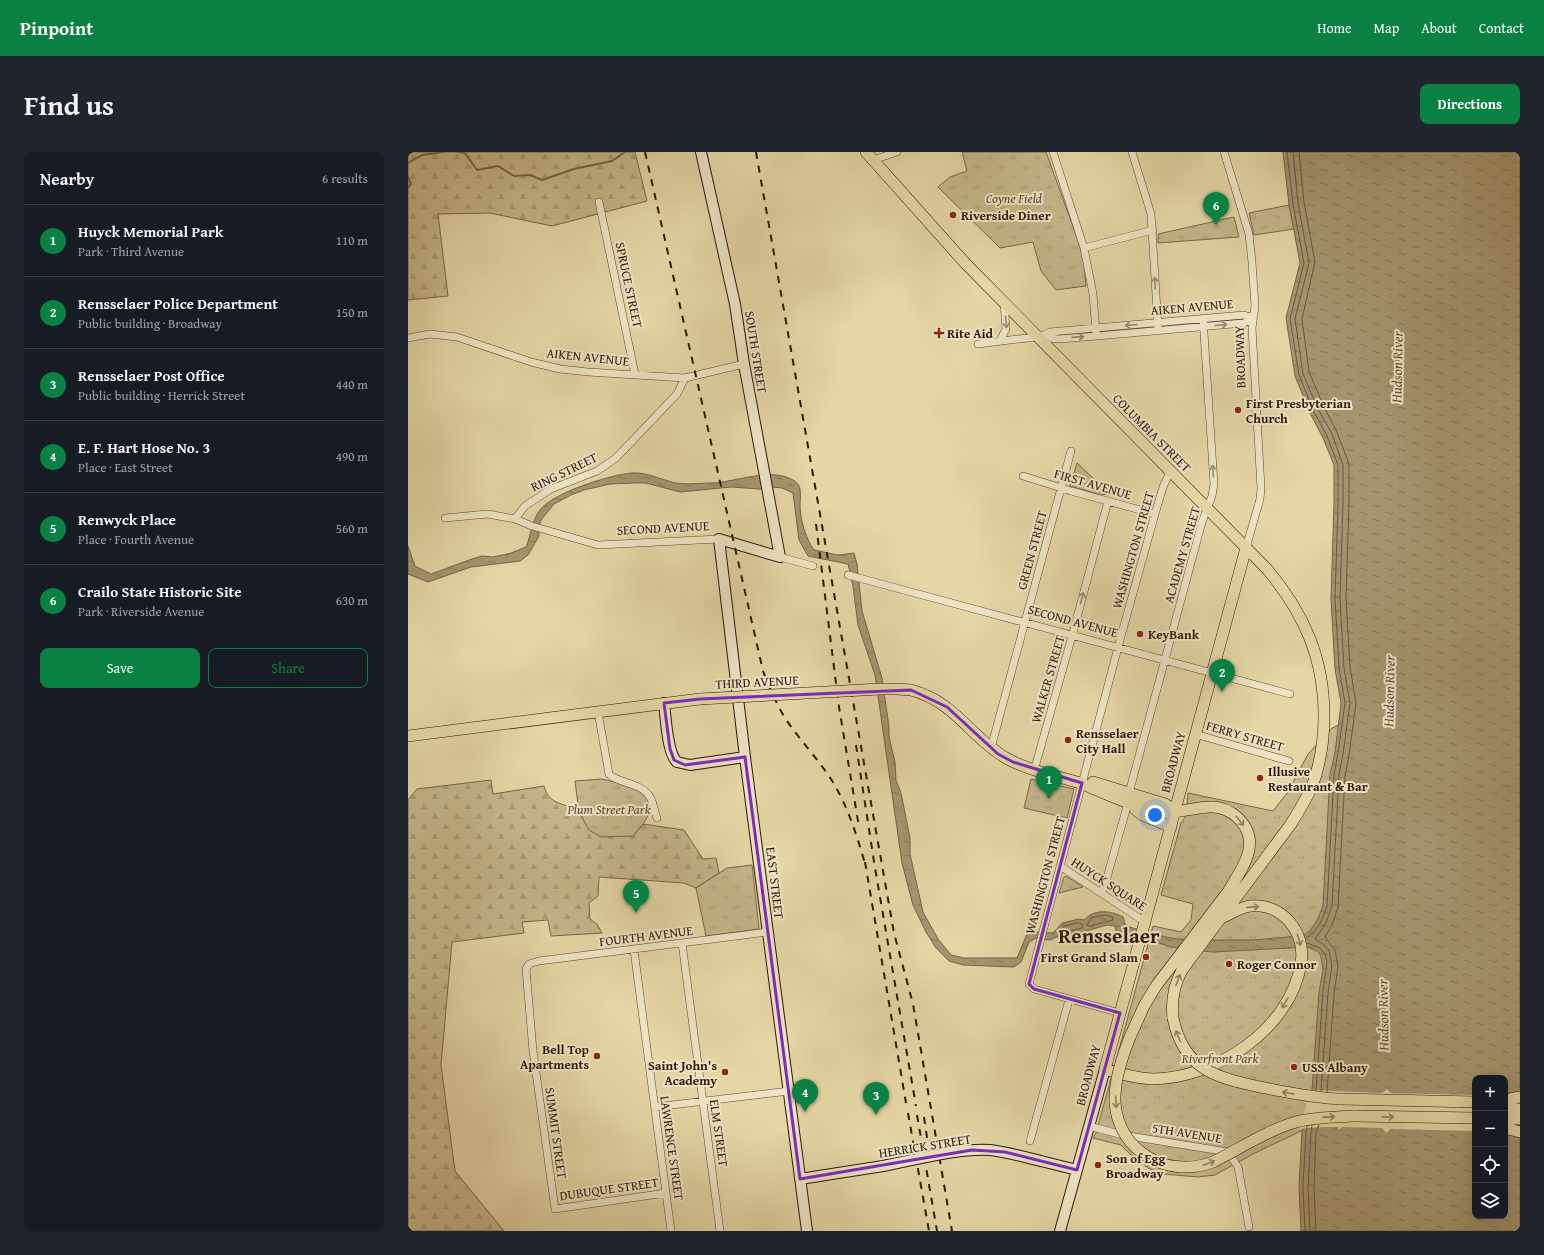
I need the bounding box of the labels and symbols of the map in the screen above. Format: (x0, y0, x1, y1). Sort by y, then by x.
park label: Coyne Field (986, 189, 1042, 208)
pin: 6 (1203, 192, 1229, 225)
place label: Riverside Diner (961, 206, 1051, 225)
marker: Riverside Diner (948, 210, 958, 220)
street label: SPRUCE STREET (611, 240, 648, 330)
one-way arrow (1152, 277, 1159, 290)
street label: AIKEN AVENUE (1150, 294, 1235, 320)
street label: SOUTH STREET (740, 309, 772, 395)
one-way arrow (1002, 315, 1009, 328)
one-way arrow (1125, 321, 1138, 328)
one-way arrow (1214, 321, 1227, 329)
place label: Rite Aid (947, 324, 994, 343)
street label: BROADWAY (1229, 325, 1251, 389)
marker: Rite Aid (934, 328, 944, 338)
water label: Hudson River (1386, 330, 1408, 404)
one-way arrow (1071, 334, 1084, 341)
street label: AIKEN AVENUE (546, 343, 631, 371)
street label: COLUMBIA STREET (1108, 389, 1196, 477)
place label: First Presbyterian Church (1246, 394, 1351, 428)
marker: First Presbyterian Church (1233, 405, 1243, 415)
street label: RING STREET (527, 447, 601, 496)
street label: FIRST AVENUE (1052, 464, 1134, 504)
one-way arrow (1210, 465, 1217, 478)
street label: WASHINGTON STREET (1107, 488, 1159, 611)
street label: ACADEMY STREET (1159, 504, 1205, 606)
street label: GREEN STREET (1012, 508, 1052, 592)
street label: SECOND AVENUE (616, 516, 710, 540)
one-way arrow (1079, 592, 1086, 605)
street label: SECOND AVENUE (1026, 600, 1121, 642)
place label: KeyBank (1148, 625, 1200, 644)
marker: KeyBank (1135, 629, 1145, 639)
street label: WALKER STREET (1026, 632, 1070, 725)
water label: Hudson River (1378, 654, 1400, 728)
pin: 2 (1209, 659, 1235, 692)
street label: THIRD AVENUE (715, 670, 800, 694)
street label: FERRY STREET (1204, 716, 1287, 756)
place label: Rensselaer City Hall (1076, 724, 1139, 758)
street label: BROADWAY (1156, 729, 1190, 795)
marker: Rensselaer City Hall (1063, 735, 1073, 745)
place label: Illusive Restaurant & Bar (1268, 762, 1368, 796)
pin: 1 (1036, 766, 1062, 799)
marker: Illusive Restaurant & Bar (1255, 773, 1265, 783)
park label: Plum Street Park (566, 800, 651, 819)
your location (1145, 805, 1165, 825)
street label: WASHINGTON STREET (1020, 813, 1070, 936)
one-way arrow (1236, 816, 1244, 827)
street label: EAST STREET (761, 846, 789, 921)
street label: HUYCK SQUARE (1067, 852, 1151, 916)
pin: 5 (623, 880, 649, 913)
one-way arrow (1246, 903, 1259, 910)
district label: Rensselaer (1058, 920, 1160, 951)
street label: FOURTH AVENUE (598, 921, 694, 951)
one-way arrow (1296, 933, 1303, 946)
place label: First Grand Slam (1041, 948, 1139, 967)
marker: First Grand Slam (1141, 952, 1151, 962)
place label: Roger Connor (1237, 955, 1317, 974)
marker: Roger Connor (1224, 959, 1234, 969)
one-way arrow (1174, 975, 1182, 987)
water label: Hudson River (1372, 978, 1394, 1052)
one-way arrow (1281, 997, 1289, 1008)
one-way arrow (1174, 1031, 1182, 1043)
place label: Bell Top Apartments (520, 1040, 590, 1074)
street label: BROADWAY (1071, 1042, 1105, 1108)
park label: Riverfront Park (1181, 1049, 1258, 1068)
marker: Bell Top Apartments (592, 1051, 602, 1061)
place label: Saint John's Academy (648, 1056, 717, 1090)
place label: USS Albany (1302, 1058, 1368, 1077)
marker: USS Albany (1289, 1062, 1299, 1072)
marker: Saint John's Academy (720, 1067, 730, 1077)
pin: 4 (792, 1079, 818, 1112)
pin: 3 (863, 1082, 889, 1115)
street label: SUMMIT STREET (540, 1086, 572, 1181)
one-way arrow (1282, 1089, 1295, 1097)
street label: LAWRENCE STREET (655, 1095, 689, 1202)
one-way arrow (1112, 1095, 1119, 1108)
street label: ELM STREET (705, 1098, 733, 1169)
one-way arrow (1381, 1113, 1394, 1121)
one-way arrow (1322, 1114, 1335, 1121)
street label: 5TH AVENUE (1151, 1118, 1224, 1148)
street label: HERRICK STREET (877, 1129, 973, 1163)
place label: Son of Egg Broadway (1106, 1149, 1165, 1183)
one-way arrow (1202, 1158, 1214, 1166)
marker: Son of Egg Broadway (1093, 1160, 1103, 1170)
street label: DUBUQUE STREET (558, 1173, 660, 1205)

